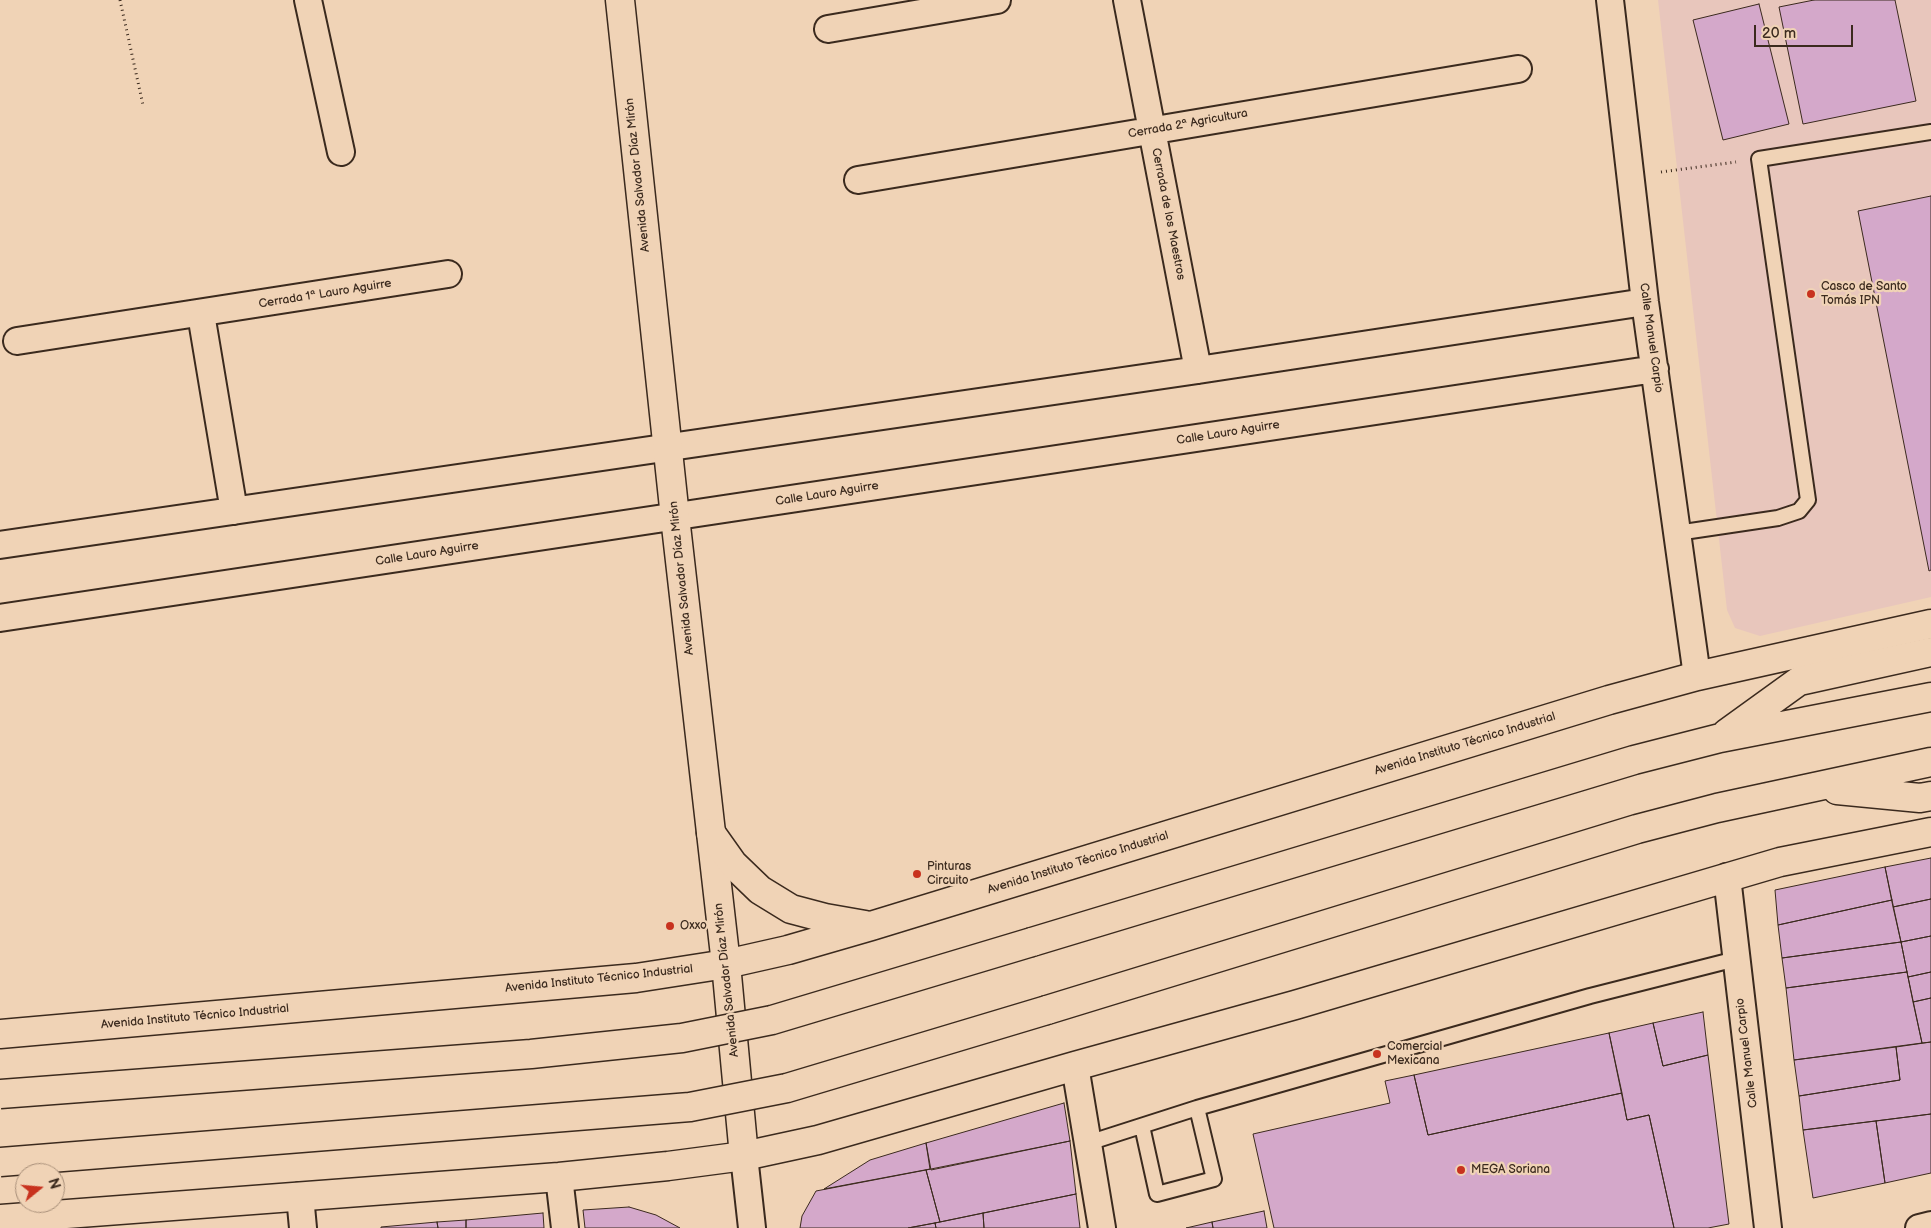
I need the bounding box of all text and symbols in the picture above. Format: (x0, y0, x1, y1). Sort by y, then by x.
scale bar (1756, 15, 1855, 47)
text: 20 m (1762, 24, 1796, 43)
street label: Avenida Salvador Díaz Mirón (623, 97, 653, 253)
street label: Cerrada 2ª Agricultura (1127, 106, 1249, 142)
street label: Cerrada de los Maestros (1148, 147, 1188, 281)
street label: Cerrada 1ª Lauro Aguirre (258, 276, 392, 312)
place label: Casco de Santo Tomás IPN (1821, 280, 1907, 308)
street label: Calle Manuel Carpio (1636, 282, 1666, 394)
marker: Casco de Santo Tomás IPN (1805, 288, 1817, 300)
street label: Calle Lauro Aguirre (1175, 418, 1281, 448)
street label: Calle Lauro Aguirre (774, 479, 880, 509)
street label: Avenida Salvador Díaz Mirón (667, 500, 697, 656)
street label: Calle Lauro Aguirre (374, 539, 480, 569)
street label: Avenida Instituto Técnico Industrial (1373, 710, 1557, 778)
street label: Avenida Instituto Técnico Industrial (986, 829, 1170, 897)
place label: Pinturas Circuito (927, 860, 971, 888)
marker: Pinturas Circuito (911, 868, 923, 880)
street label: Avenida Salvador Díaz Mirón (712, 902, 742, 1058)
place label: Oxxo (680, 919, 707, 933)
marker: Oxxo (664, 920, 676, 932)
street label: Avenida Instituto Técnico Industrial (504, 962, 694, 996)
street label: Calle Manuel Carpio (1733, 997, 1761, 1109)
street label: Avenida Instituto Técnico Industrial (100, 1002, 290, 1032)
place label: Comercial Mexicana (1387, 1040, 1442, 1068)
marker: Comercial Mexicana (1371, 1048, 1383, 1060)
north arrow (15, 1163, 65, 1213)
place label: MEGA Soriana (1471, 1163, 1550, 1177)
marker: MEGA Soriana (1455, 1164, 1467, 1176)
text: N (44, 1176, 64, 1191)

